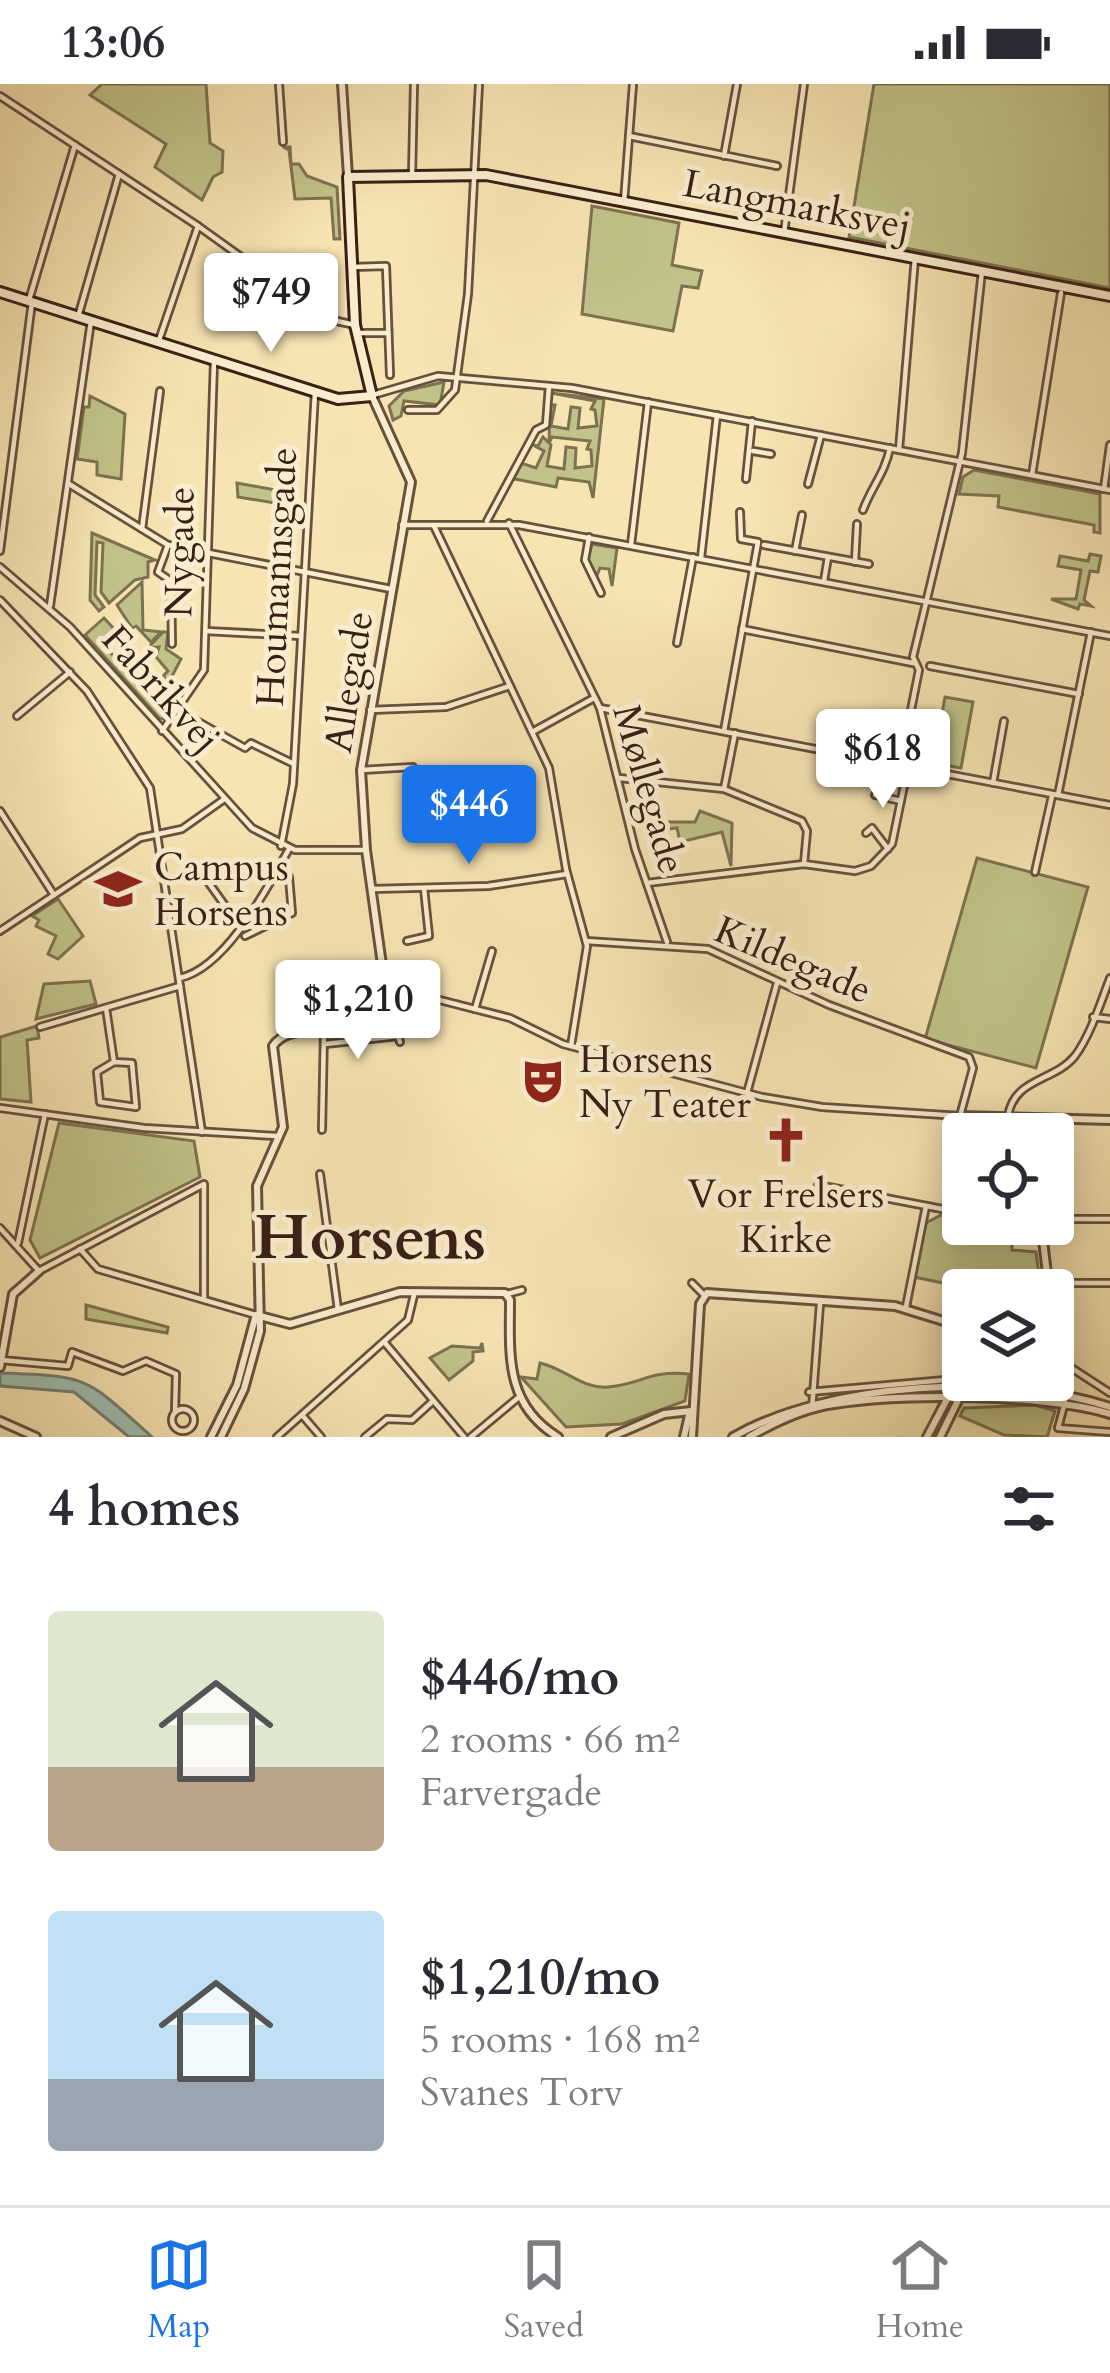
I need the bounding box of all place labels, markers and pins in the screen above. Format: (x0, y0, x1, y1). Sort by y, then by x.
pin: $749 (200, 253, 342, 355)
pin: $618 (812, 709, 954, 811)
pin: $446 (398, 765, 540, 867)
place label: Campus Horsens (154, 841, 289, 939)
school or university icon: Campus Horsens (93, 864, 143, 914)
pin: $1,210 (260, 960, 456, 1062)
place label: Horsens Ny Teater (579, 1033, 752, 1131)
theatre icon: Horsens Ny Teater (518, 1056, 568, 1106)
church icon: Vor Frelsers Kirke (761, 1115, 811, 1165)
place label: Vor Frelsers Kirke (688, 1168, 884, 1266)

